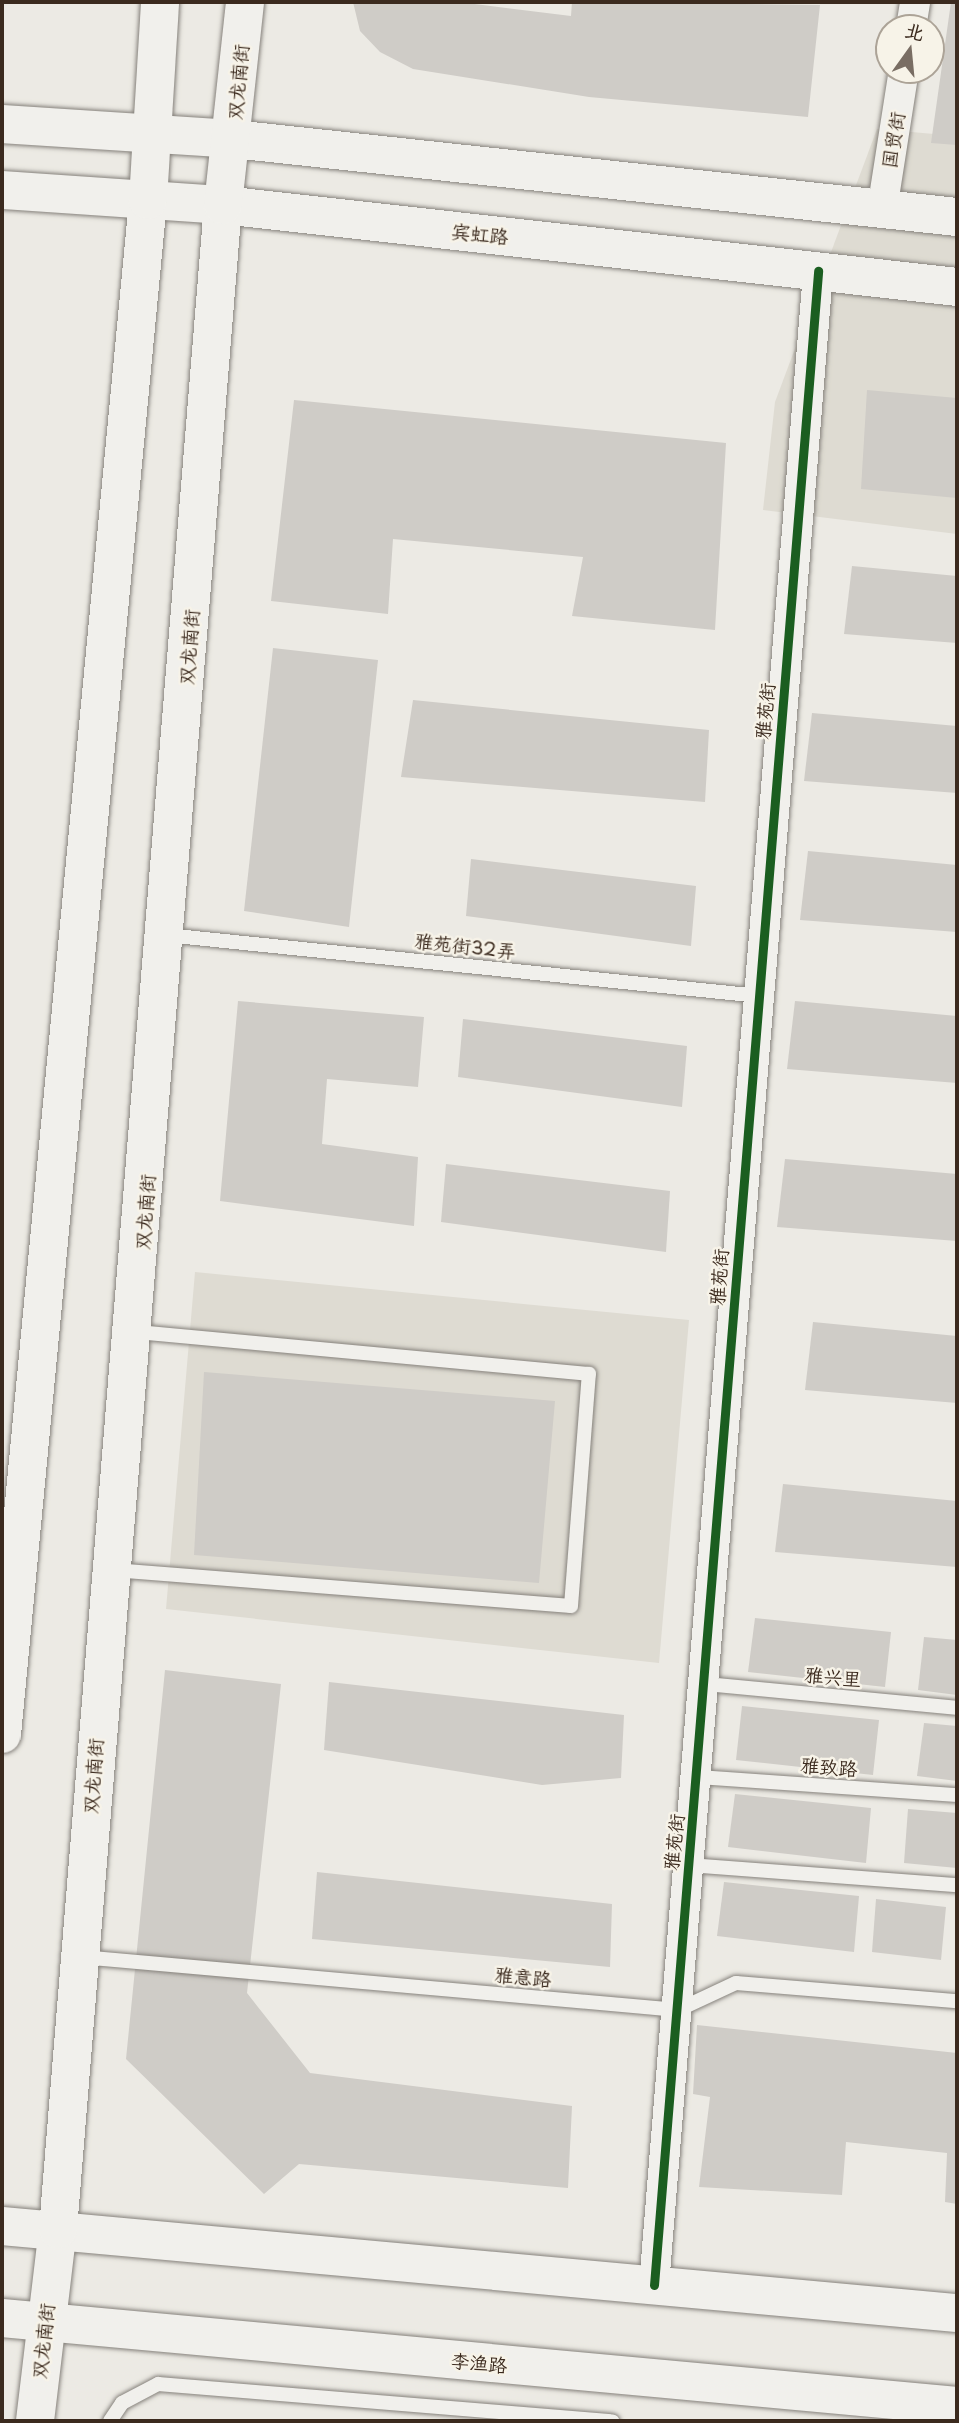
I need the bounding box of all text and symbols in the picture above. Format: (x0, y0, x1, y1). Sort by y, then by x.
north arrow (875, 14, 945, 84)
text: 北 (902, 15, 928, 47)
street label: 双龙南街 (223, 43, 253, 121)
street label: 国贸街 (877, 110, 909, 170)
street label: 宾虹路 (450, 220, 510, 248)
street label: 双龙南街 (175, 608, 203, 686)
street label: 雅苑街 (751, 682, 779, 740)
street label: 雅苑街32弄 (413, 929, 517, 963)
street label: 双龙南街 (131, 1173, 159, 1251)
street label: 雅苑街 (706, 1248, 732, 1306)
street label: 雅兴里 (804, 1663, 862, 1691)
street label: 双龙南街 (79, 1737, 107, 1815)
street label: 雅致路 (800, 1754, 858, 1780)
street label: 雅苑街 (660, 1812, 688, 1872)
street label: 雅意路 (494, 1963, 552, 1991)
street label: 双龙南街 (28, 2302, 58, 2380)
street label: 李渔路 (450, 2349, 508, 2377)

